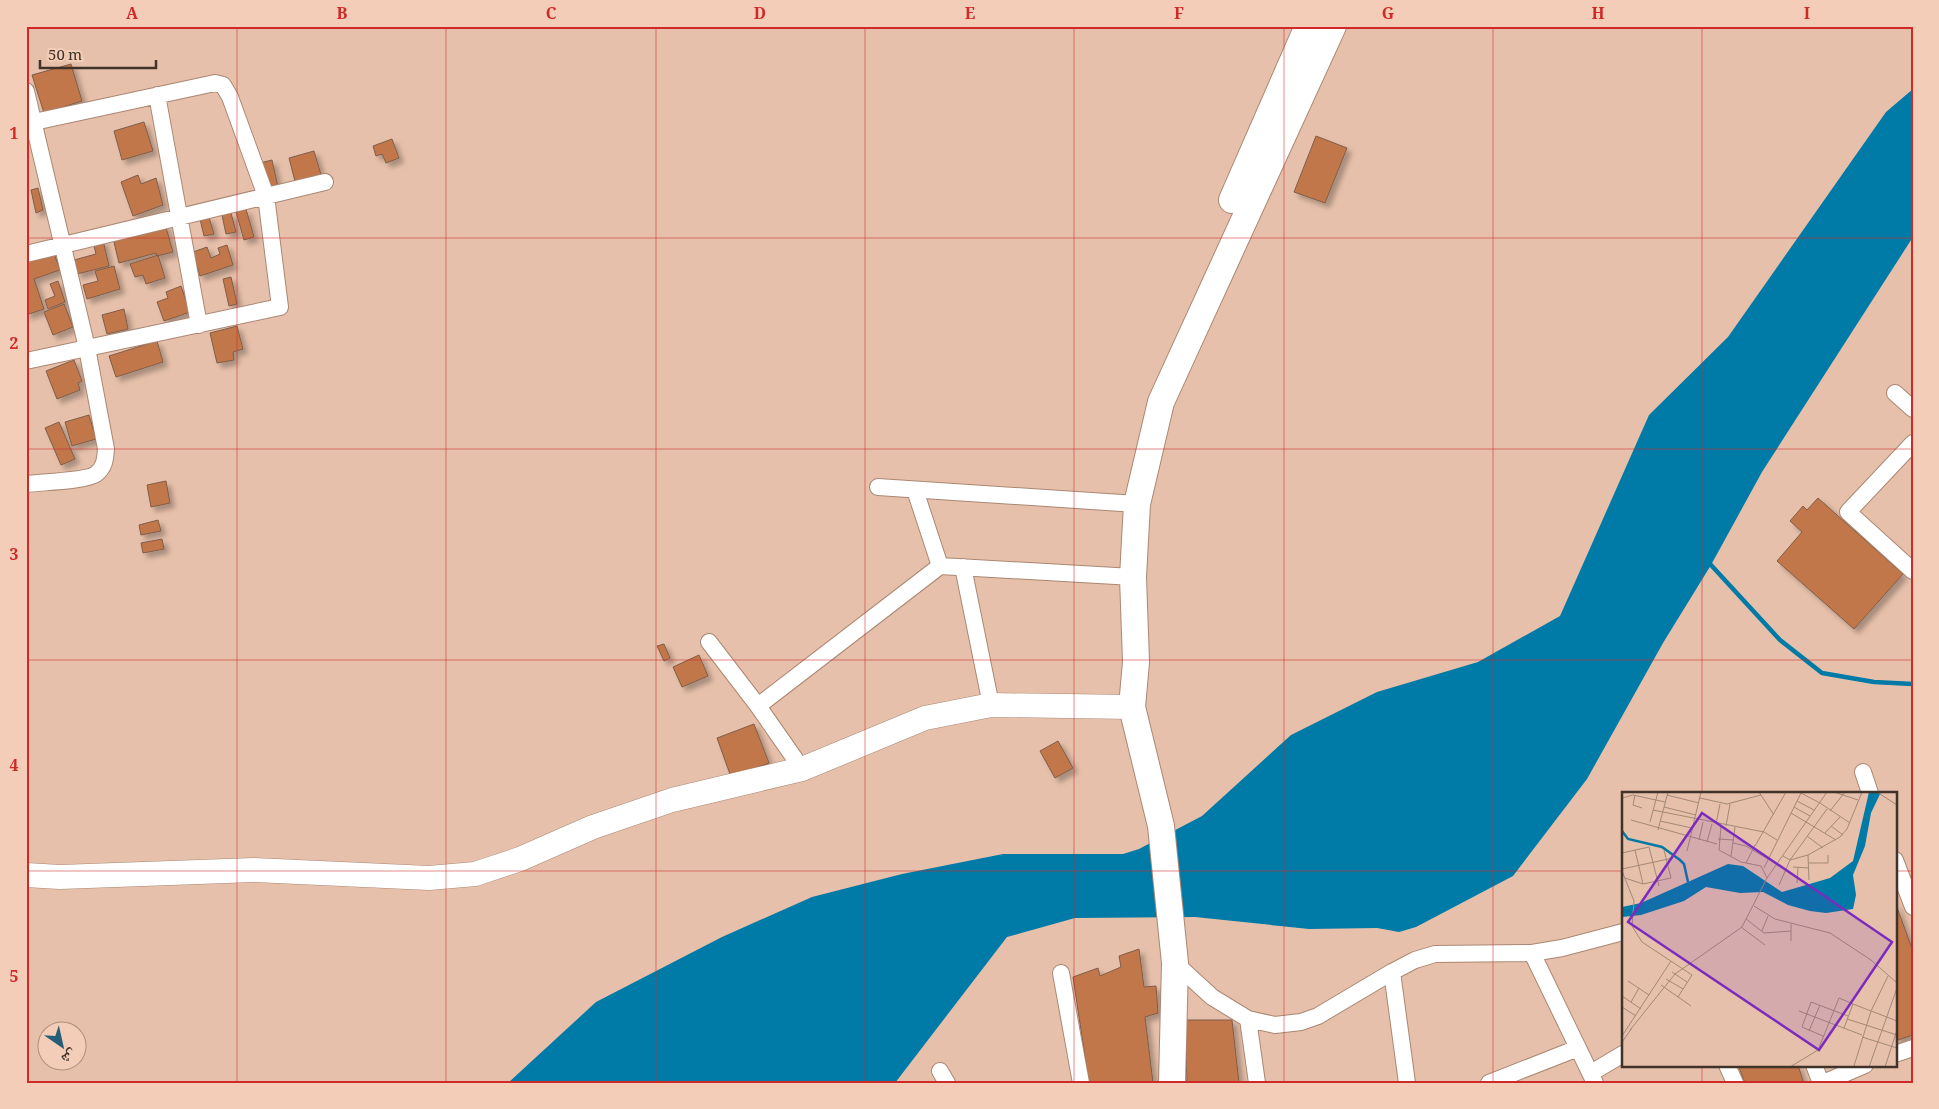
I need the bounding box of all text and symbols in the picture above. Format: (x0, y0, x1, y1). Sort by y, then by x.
text: A (126, 2, 139, 29)
text: B (336, 2, 348, 29)
text: C (546, 2, 557, 29)
text: D (754, 2, 766, 29)
text: E (965, 2, 975, 29)
text: F (1174, 2, 1184, 29)
text: G (1382, 2, 1394, 29)
text: H (1591, 2, 1605, 29)
text: I (1804, 2, 1810, 29)
scale bar (40, 38, 156, 70)
text: 50 m (48, 44, 82, 70)
text: 1 (10, 122, 19, 149)
text: 2 (10, 332, 19, 359)
text: 3 (10, 543, 19, 570)
text: 4 (10, 754, 19, 781)
inset map (1622, 792, 1896, 1066)
text: 5 (10, 965, 19, 992)
north arrow (38, 1022, 88, 1072)
text: ش (55, 1041, 81, 1069)

